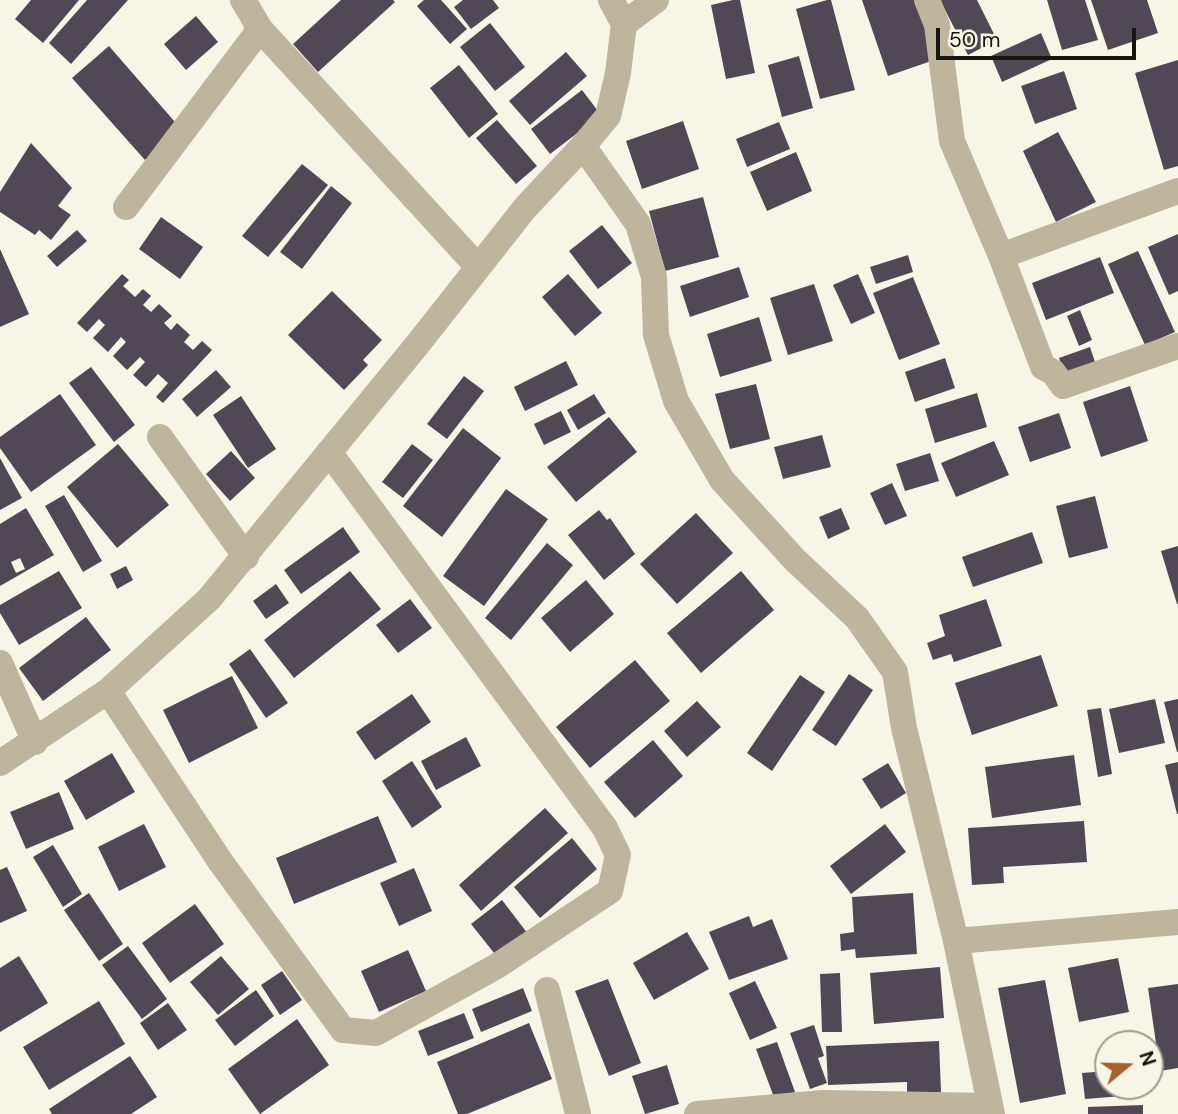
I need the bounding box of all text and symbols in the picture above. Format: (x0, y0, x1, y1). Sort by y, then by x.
scale bar (940, 14, 1140, 58)
text: 50 m (949, 26, 1000, 54)
north arrow (1094, 1030, 1164, 1100)
text: N (1133, 1048, 1162, 1069)

